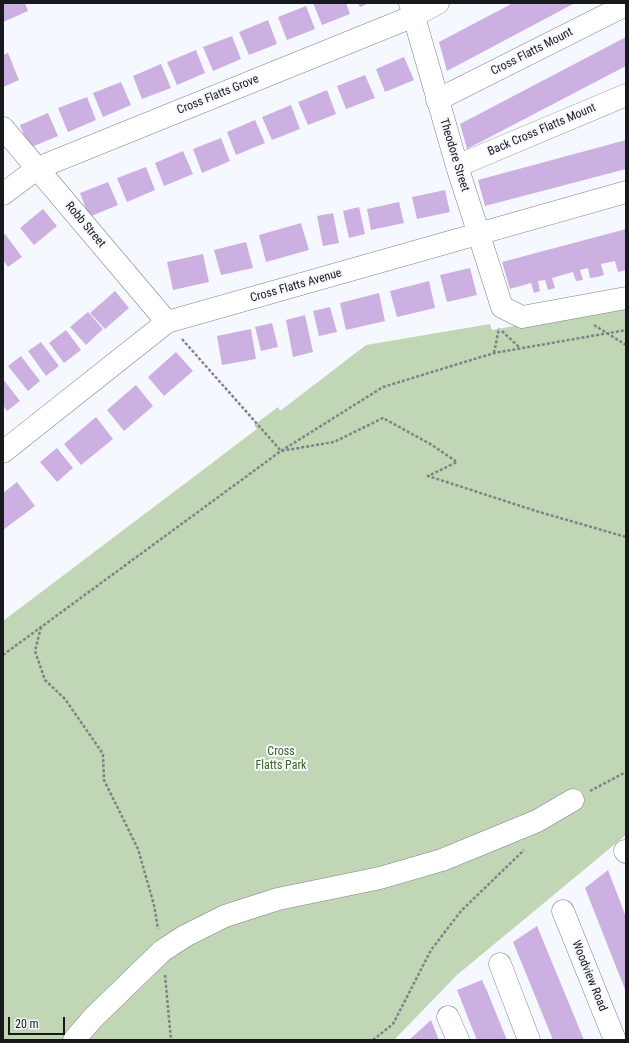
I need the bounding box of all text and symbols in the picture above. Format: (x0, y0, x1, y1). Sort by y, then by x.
street label: Cross Flatts Mount (489, 25, 575, 79)
street label: Cross Flatts Grove (175, 72, 261, 118)
street label: Back Cross Flatts Mount (486, 101, 598, 159)
street label: Theodore Street (436, 117, 472, 193)
street label: Robb Street (62, 199, 108, 251)
street label: Cross Flatts Avenue (249, 266, 343, 306)
park label: Cross Flatts Park (256, 745, 306, 773)
street label: Woodview Road (568, 938, 610, 1014)
scale bar (10, 1009, 67, 1035)
text: 20 m (15, 1017, 39, 1031)

